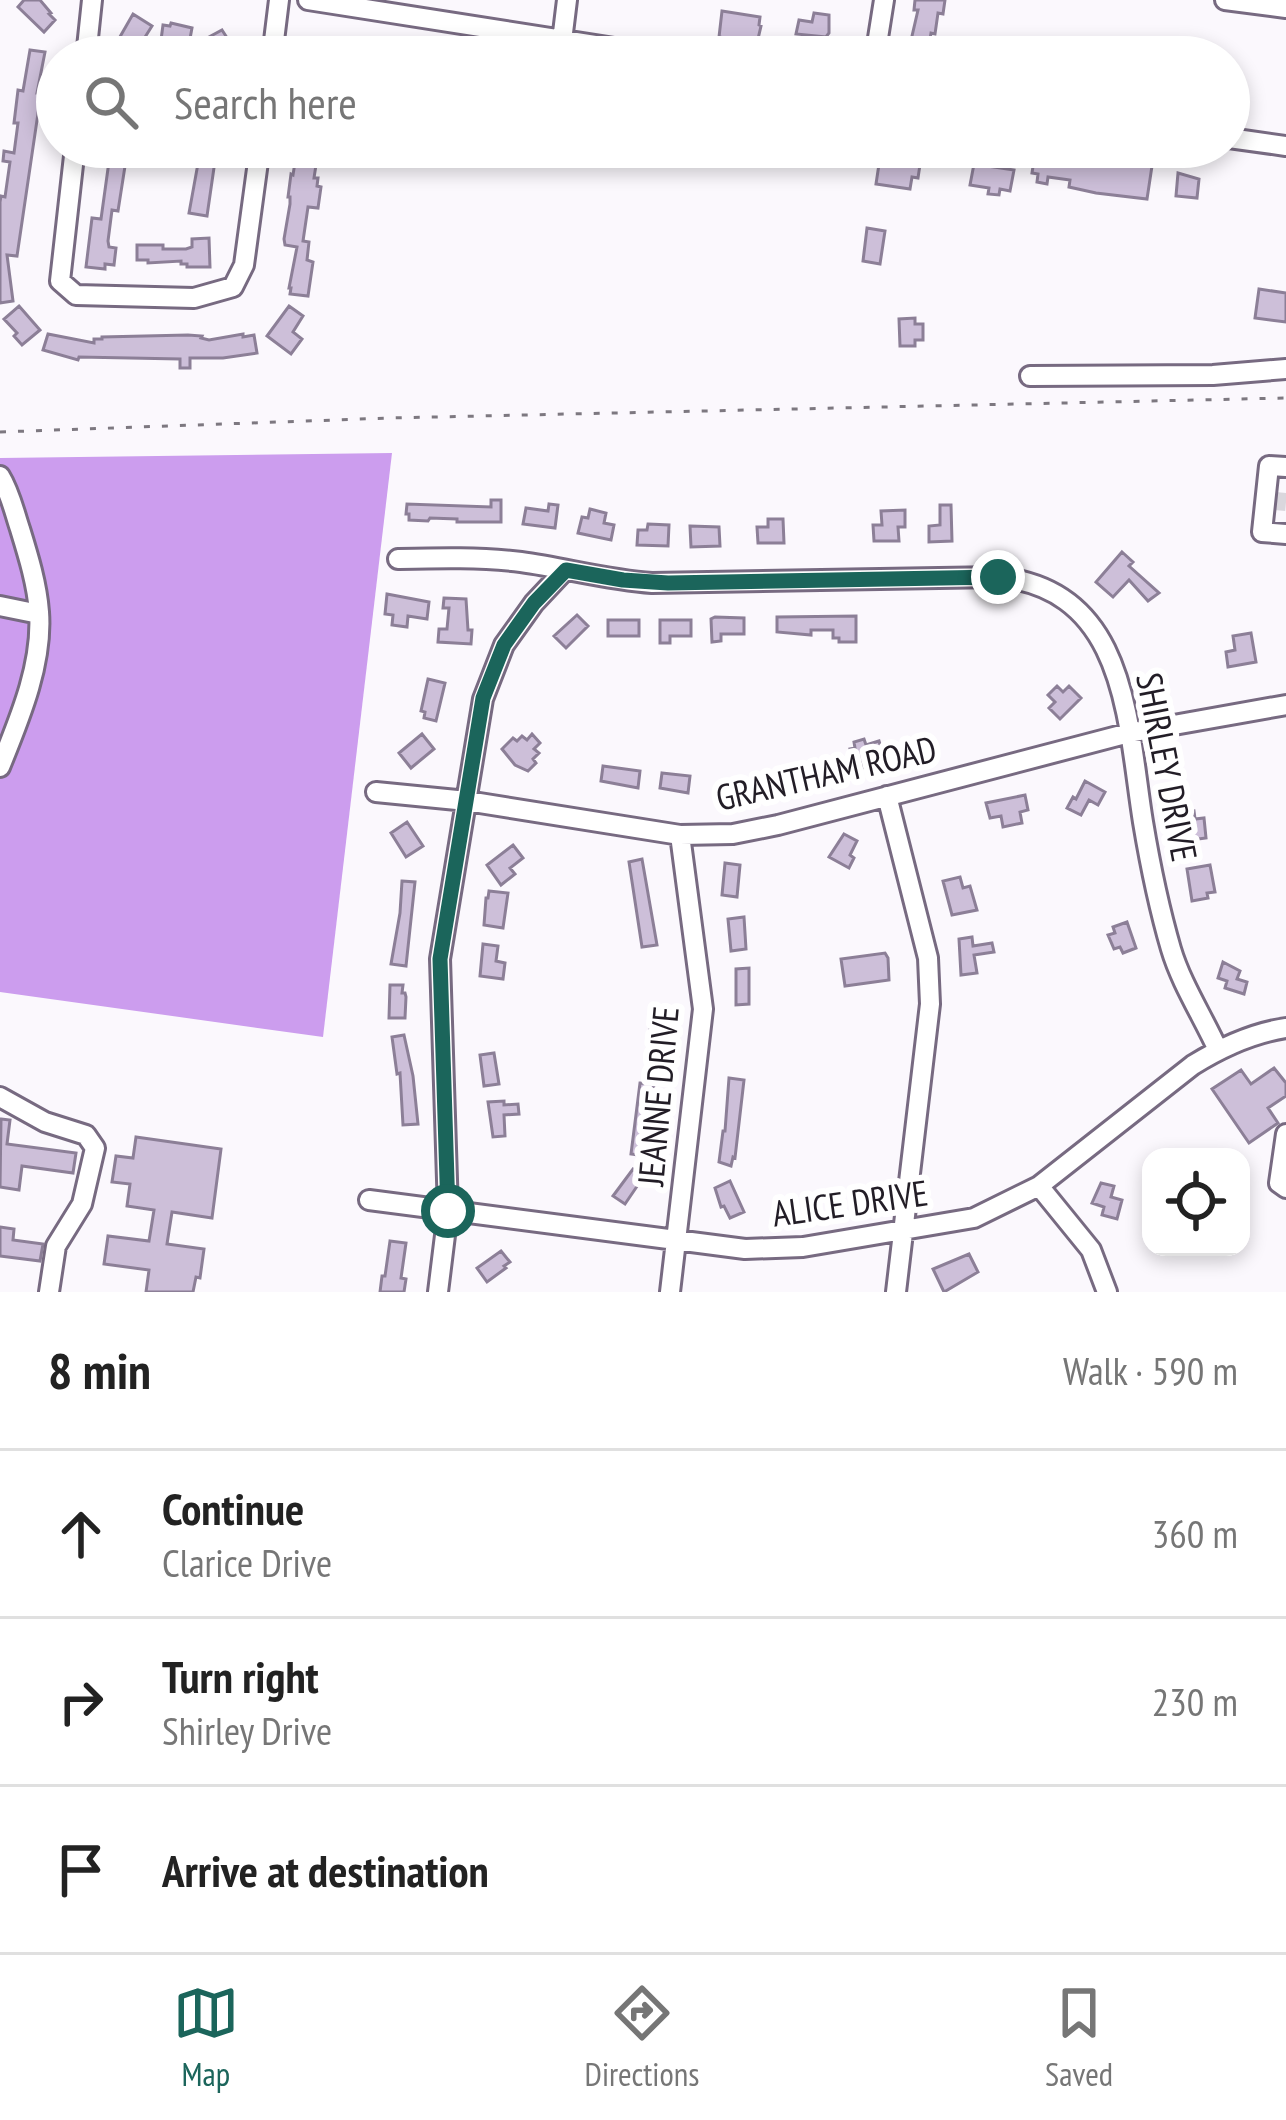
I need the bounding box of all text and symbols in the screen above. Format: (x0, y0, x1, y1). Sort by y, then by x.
search box (36, 36, 1250, 168)
icon: search (78, 69, 144, 135)
text: Search here (174, 73, 357, 131)
route end (971, 550, 1025, 604)
street label: SHIRLEY DRIVE (1126, 669, 1209, 865)
street label: GRANTHAM ROAD (711, 724, 941, 821)
street label: JEANNE DRIVE (626, 1004, 689, 1188)
map controls (1142, 1148, 1250, 1256)
button: locate (1142, 1148, 1250, 1256)
street label: ALICE DRIVE (769, 1168, 931, 1237)
route start (421, 1184, 475, 1238)
text: 8 min (48, 1337, 151, 1403)
text: Walk · 590 m (1063, 1345, 1238, 1396)
text: Continue (162, 1479, 304, 1537)
icon: ahead (48, 1501, 114, 1567)
text: 360 m (1152, 1508, 1238, 1559)
text: Clarice Drive (162, 1537, 332, 1588)
text: Turn right (162, 1647, 319, 1705)
icon: right (48, 1669, 114, 1735)
text: 230 m (1152, 1676, 1238, 1727)
text: Shirley Drive (162, 1705, 332, 1756)
icon: arrive (48, 1837, 114, 1903)
text: Arrive at destination (162, 1841, 489, 1899)
tab: Map (173, 1980, 239, 2095)
tab: Directions (585, 1980, 699, 2095)
tab: Saved (1045, 1980, 1113, 2095)

